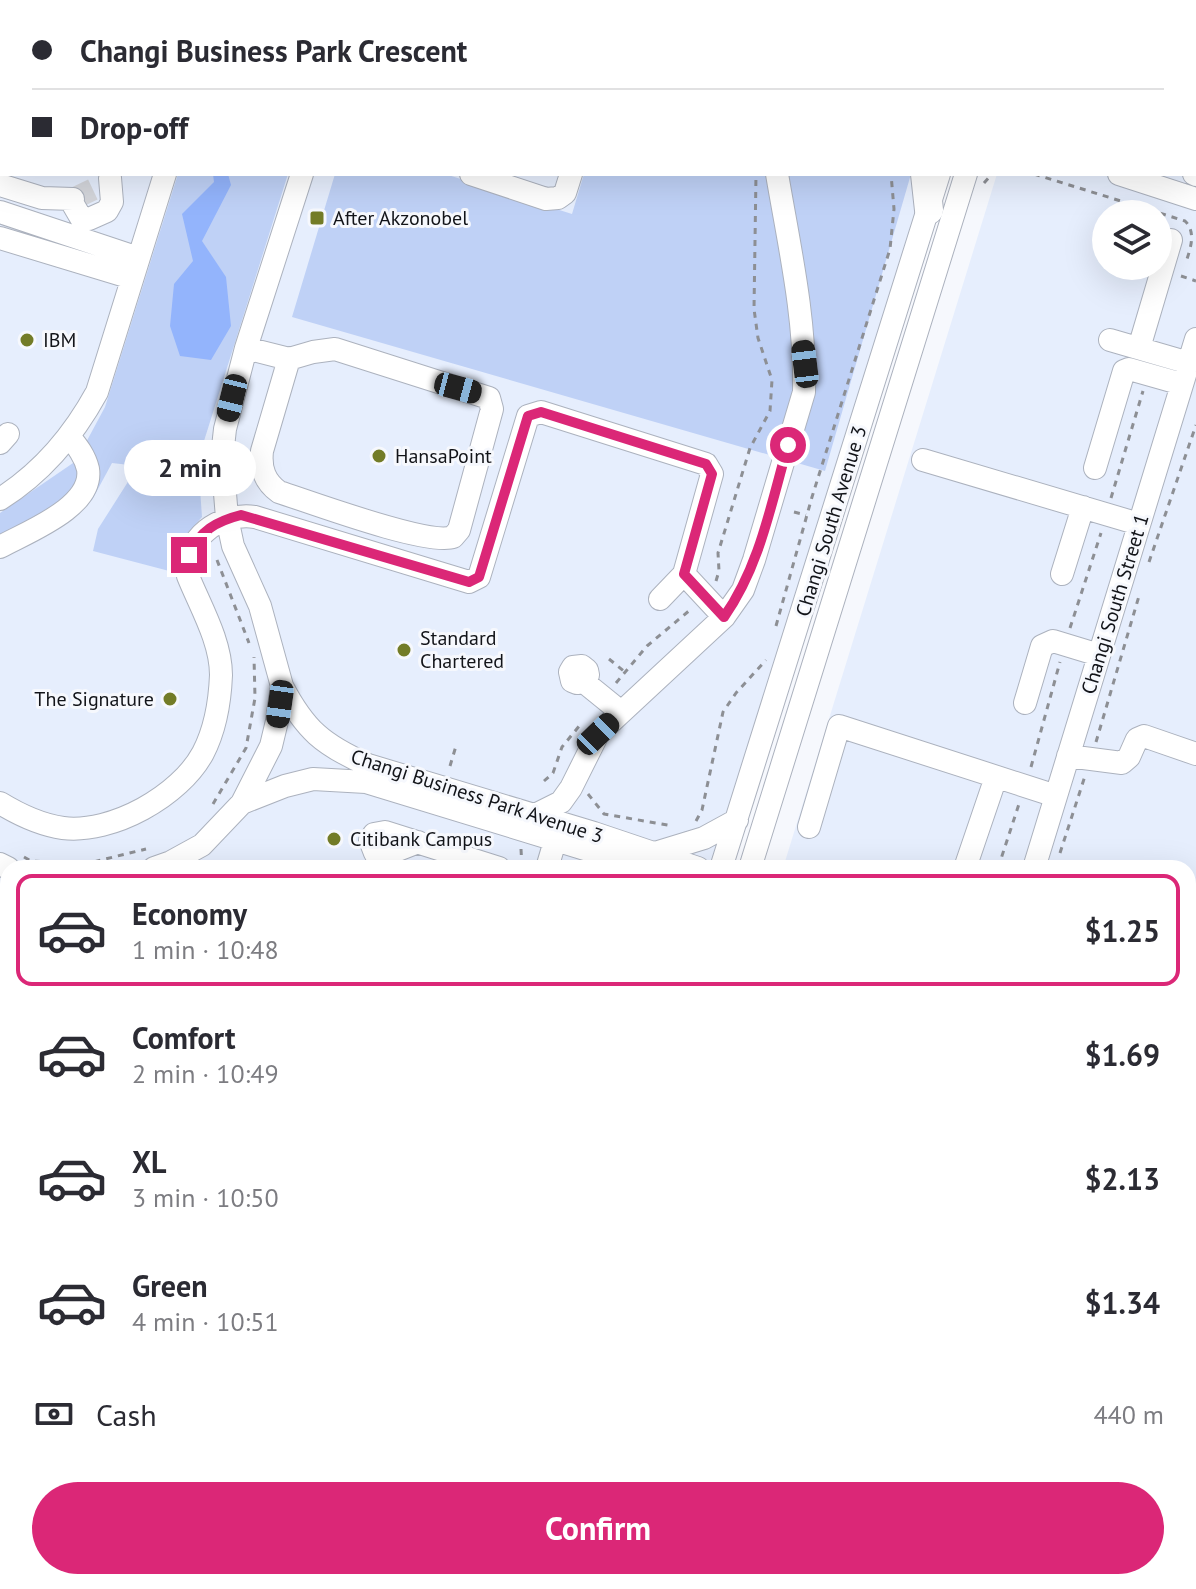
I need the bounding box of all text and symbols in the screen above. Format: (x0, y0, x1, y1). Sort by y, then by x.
text: Changi Business Park Crescent (80, 31, 467, 70)
text: Drop-off (80, 108, 188, 147)
map controls (1092, 200, 1172, 280)
button: layers (1092, 200, 1172, 280)
place label: After Akzonobel (333, 205, 468, 231)
marker: After Akzonobel (308, 209, 326, 227)
place label: IBM (43, 327, 76, 353)
marker: IBM (18, 331, 36, 349)
car (790, 339, 820, 389)
car (432, 370, 484, 406)
car (215, 372, 249, 424)
street label: Changi South Avenue 3 (790, 423, 872, 619)
route start (770, 427, 806, 463)
callout: 2 min (123, 439, 255, 495)
place label: HansaPoint (395, 443, 492, 469)
marker: HansaPoint (370, 447, 388, 465)
text: 2 min (158, 451, 222, 484)
street label: Changi South Street 1 (1075, 511, 1155, 697)
route end (171, 537, 207, 573)
place label: Standard Chartered (420, 625, 504, 674)
marker: Standard Chartered (395, 641, 413, 659)
car (265, 679, 295, 729)
place label: The Signature (34, 686, 154, 712)
marker: The Signature (161, 690, 179, 708)
car (572, 709, 624, 759)
street label: Changi Business Park Avenue 3 (348, 743, 606, 849)
place label: Citibank Campus (350, 826, 492, 852)
marker: Citibank Campus (325, 830, 343, 848)
icon: car (36, 894, 108, 966)
text: Economy (132, 894, 247, 933)
text: $1.25 (1085, 911, 1160, 950)
text: 1 min · 10:48 (132, 933, 279, 966)
icon: car (36, 1018, 108, 1090)
text: Comfort (132, 1018, 235, 1057)
text: $1.69 (1085, 1035, 1160, 1074)
text: 2 min · 10:49 (132, 1057, 279, 1090)
icon: car (36, 1142, 108, 1214)
text: XL (132, 1142, 166, 1181)
text: $2.13 (1085, 1159, 1160, 1198)
text: 3 min · 10:50 (132, 1181, 279, 1214)
icon: car (36, 1266, 108, 1338)
text: Green (132, 1266, 207, 1305)
text: $1.34 (1085, 1283, 1160, 1322)
text: 4 min · 10:51 (132, 1305, 279, 1338)
icon: cash (32, 1392, 76, 1436)
text: Cash (96, 1395, 157, 1434)
text: 440 m (1093, 1398, 1164, 1431)
button: Confirm (32, 1482, 1164, 1574)

